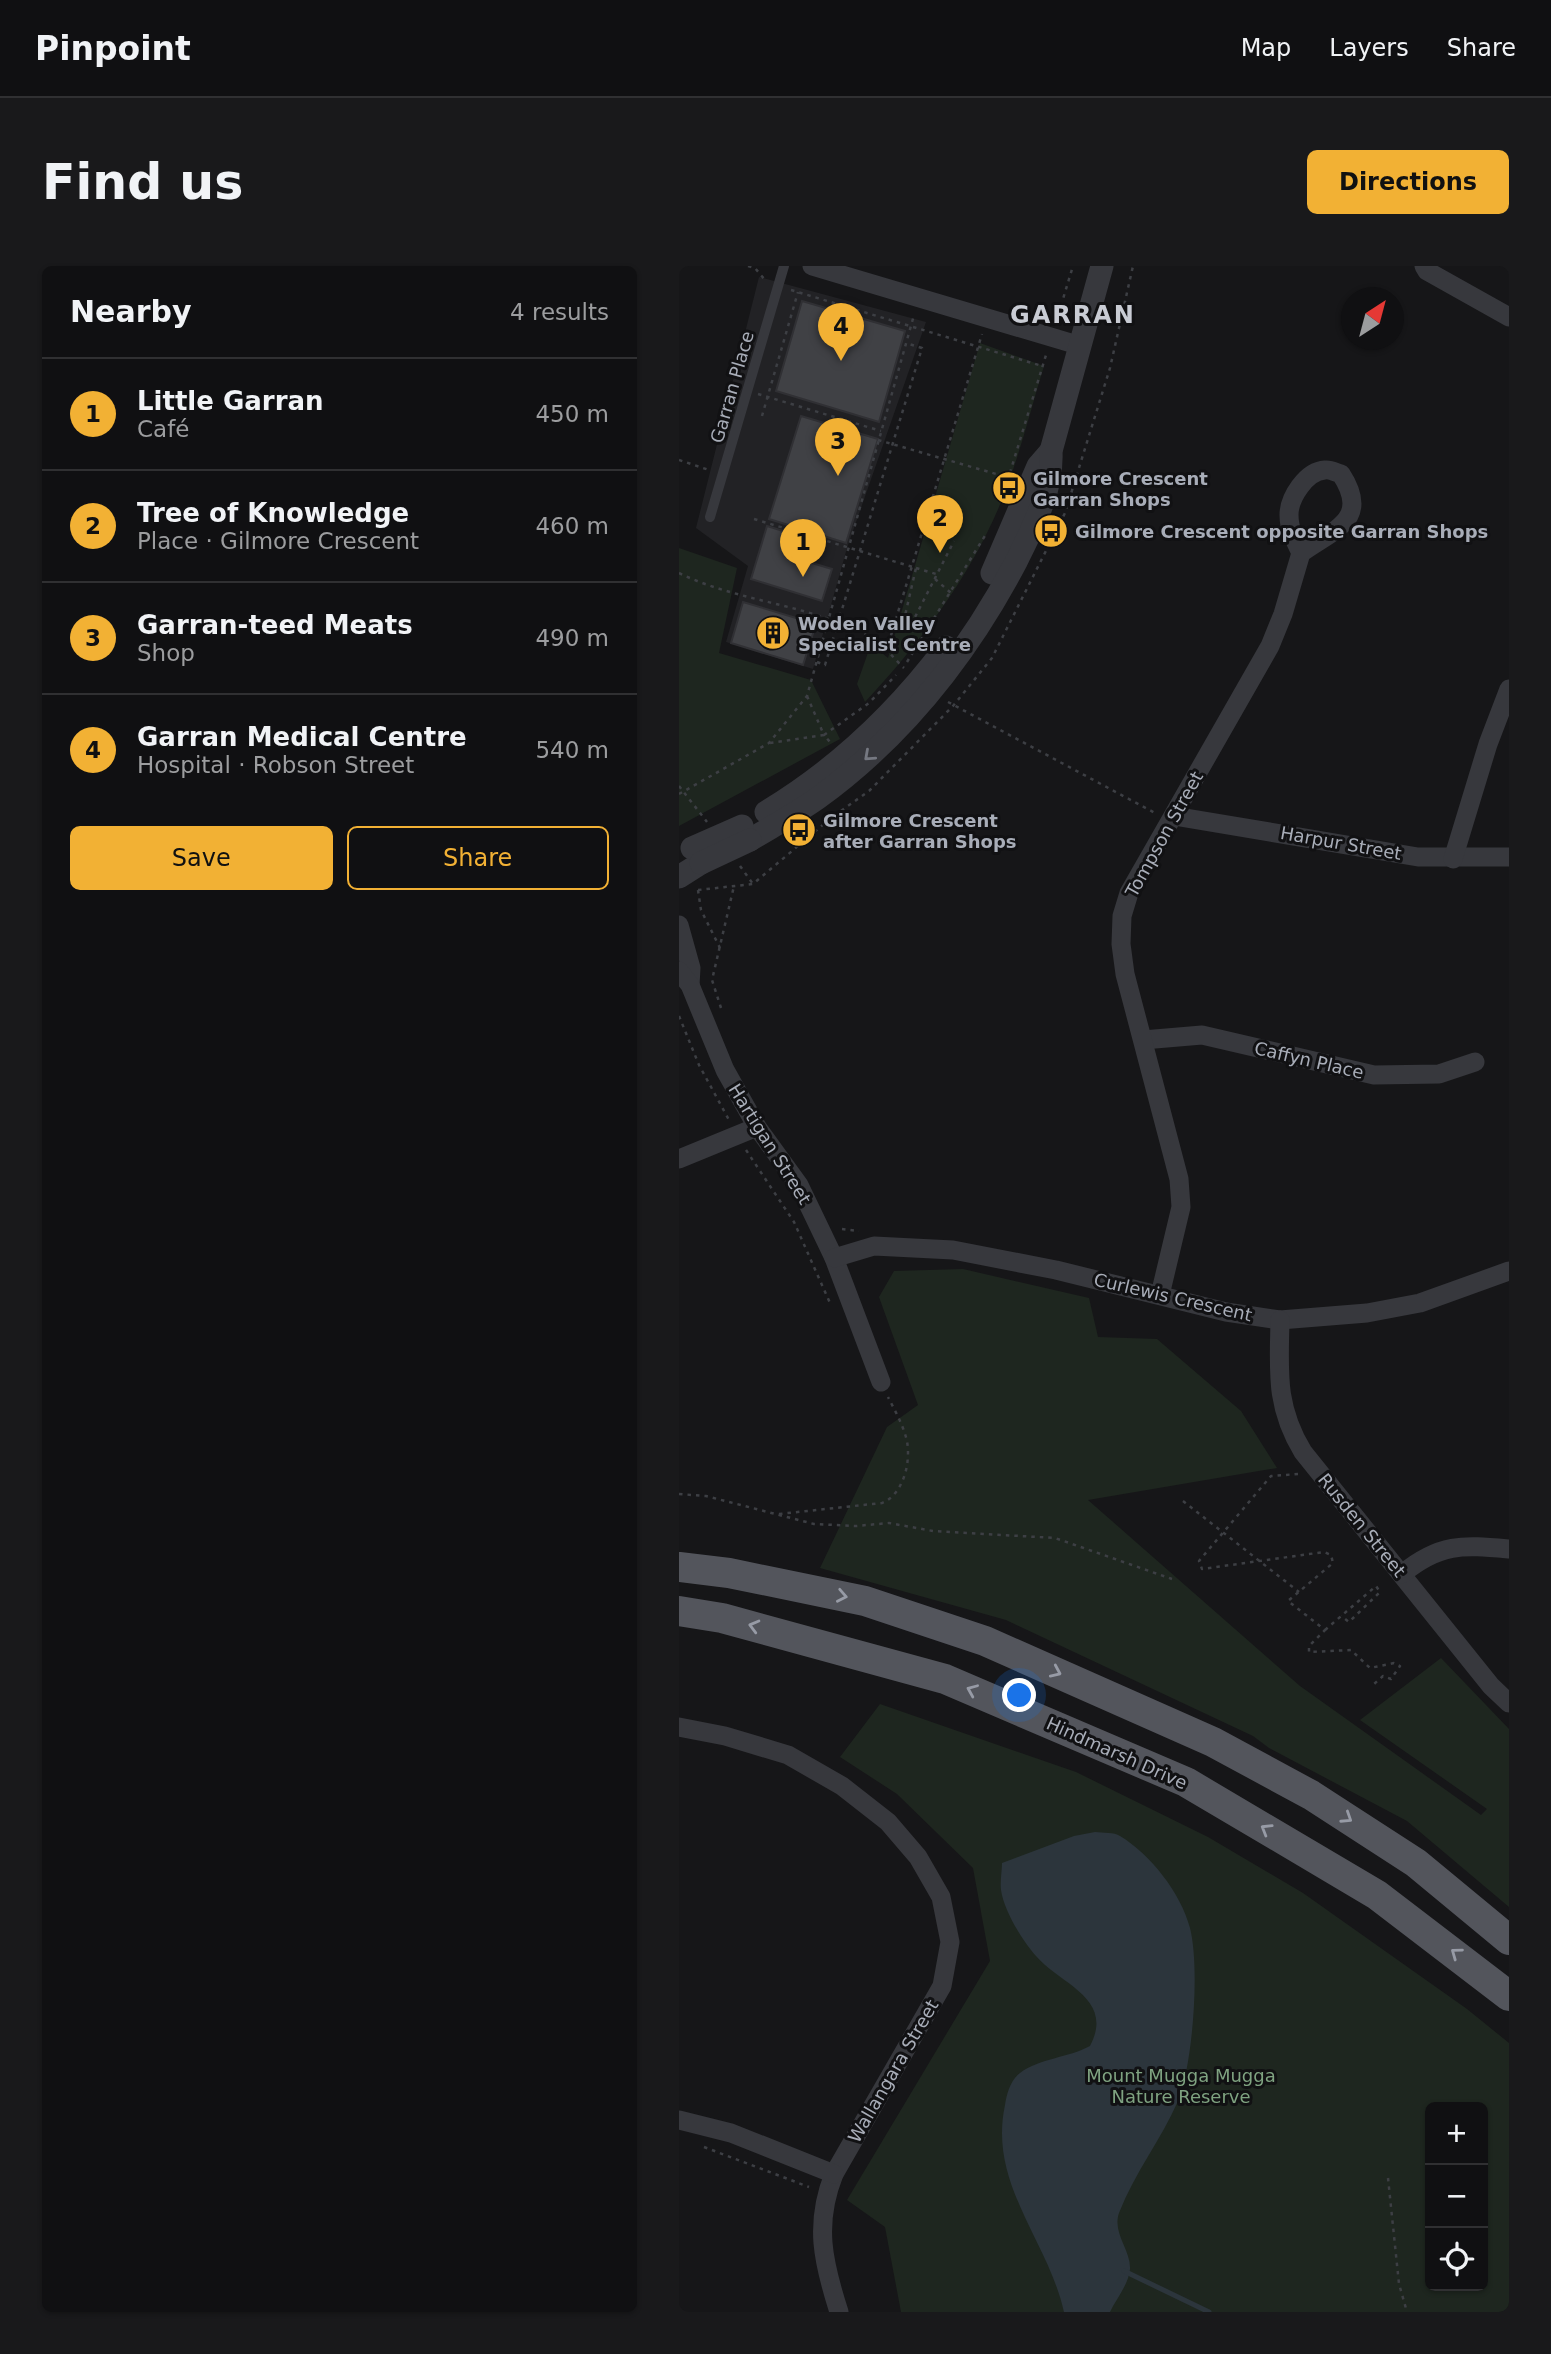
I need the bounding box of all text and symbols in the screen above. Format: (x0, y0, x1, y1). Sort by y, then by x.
text: Pinpoint (35, 29, 191, 68)
text: Map (1241, 34, 1291, 62)
text: Layers (1329, 34, 1409, 62)
text: Share (1447, 34, 1516, 62)
button: Directions (1307, 150, 1509, 214)
text: Find us (42, 154, 243, 211)
north arrow (1341, 287, 1404, 350)
text: Nearby (70, 294, 192, 329)
text: 4 results (510, 299, 609, 325)
district label: GARRAN (1010, 301, 1136, 329)
pin: 4 (818, 303, 864, 361)
street label: Garran Place (706, 329, 758, 445)
text: Little Garran (137, 386, 324, 416)
text: 1 (85, 401, 101, 427)
text: 450 m (535, 401, 609, 427)
text: Café (137, 416, 189, 442)
pin: 3 (815, 418, 861, 476)
place label: Gilmore Crescent Garran Shops (1033, 468, 1208, 510)
bus stop icon: Gilmore Crescent Garran Shops (990, 469, 1028, 507)
pin: 2 (917, 495, 963, 553)
text: Tree of Knowledge (137, 498, 409, 528)
bus stop icon: Gilmore Crescent opposite Garran Shops (1032, 512, 1070, 550)
text: 2 (85, 513, 101, 539)
text: 460 m (535, 513, 609, 539)
pin: 1 (780, 519, 826, 577)
place label: Gilmore Crescent opposite Garran Shops (1075, 521, 1488, 542)
text: Place · Gilmore Crescent (137, 528, 419, 554)
text: Garran-teed Meats (137, 610, 413, 640)
place label: Woden Valley Specialist Centre (798, 613, 971, 655)
building icon: Woden Valley Specialist Centre (754, 614, 792, 652)
text: 3 (85, 625, 101, 651)
text: 490 m (535, 625, 609, 651)
text: Shop (137, 640, 195, 666)
text: Garran Medical Centre (137, 722, 467, 752)
text: 4 (85, 737, 101, 763)
text: 540 m (535, 737, 609, 763)
one-way arrow (864, 747, 877, 760)
text: Hospital · Robson Street (137, 752, 414, 778)
street label: Tompson Street (1120, 768, 1207, 901)
place label: Gilmore Crescent after Garran Shops (823, 810, 1017, 852)
bus stop icon: Gilmore Crescent after Garran Shops (780, 811, 818, 849)
street label: Harpur Street (1279, 822, 1403, 864)
button: Save (70, 826, 333, 890)
button: Share (347, 826, 609, 890)
street label: Caffyn Place (1252, 1037, 1366, 1083)
street label: Hartigan Street (724, 1080, 816, 1208)
street label: Curlewis Crescent (1092, 1269, 1254, 1325)
street label: Rusden Street (1314, 1469, 1410, 1581)
one-way arrow (836, 1588, 848, 1603)
one-way arrow (748, 1620, 760, 1635)
one-way arrow (1049, 1664, 1062, 1678)
your location (1002, 1678, 1036, 1712)
one-way arrow (966, 1684, 979, 1698)
street label: Hindmarsh Drive (1043, 1713, 1191, 1793)
one-way arrow (1339, 1810, 1352, 1823)
one-way arrow (1260, 1824, 1273, 1837)
one-way arrow (1451, 1949, 1464, 1961)
street label: Wallangara Street (844, 1996, 942, 2146)
park label: Mount Mugga Mugga Nature Reserve (1086, 2065, 1276, 2107)
map controls (1425, 2102, 1488, 2291)
button: + (1425, 2102, 1488, 2165)
button: − (1425, 2165, 1488, 2228)
button: locate (1425, 2228, 1488, 2291)

